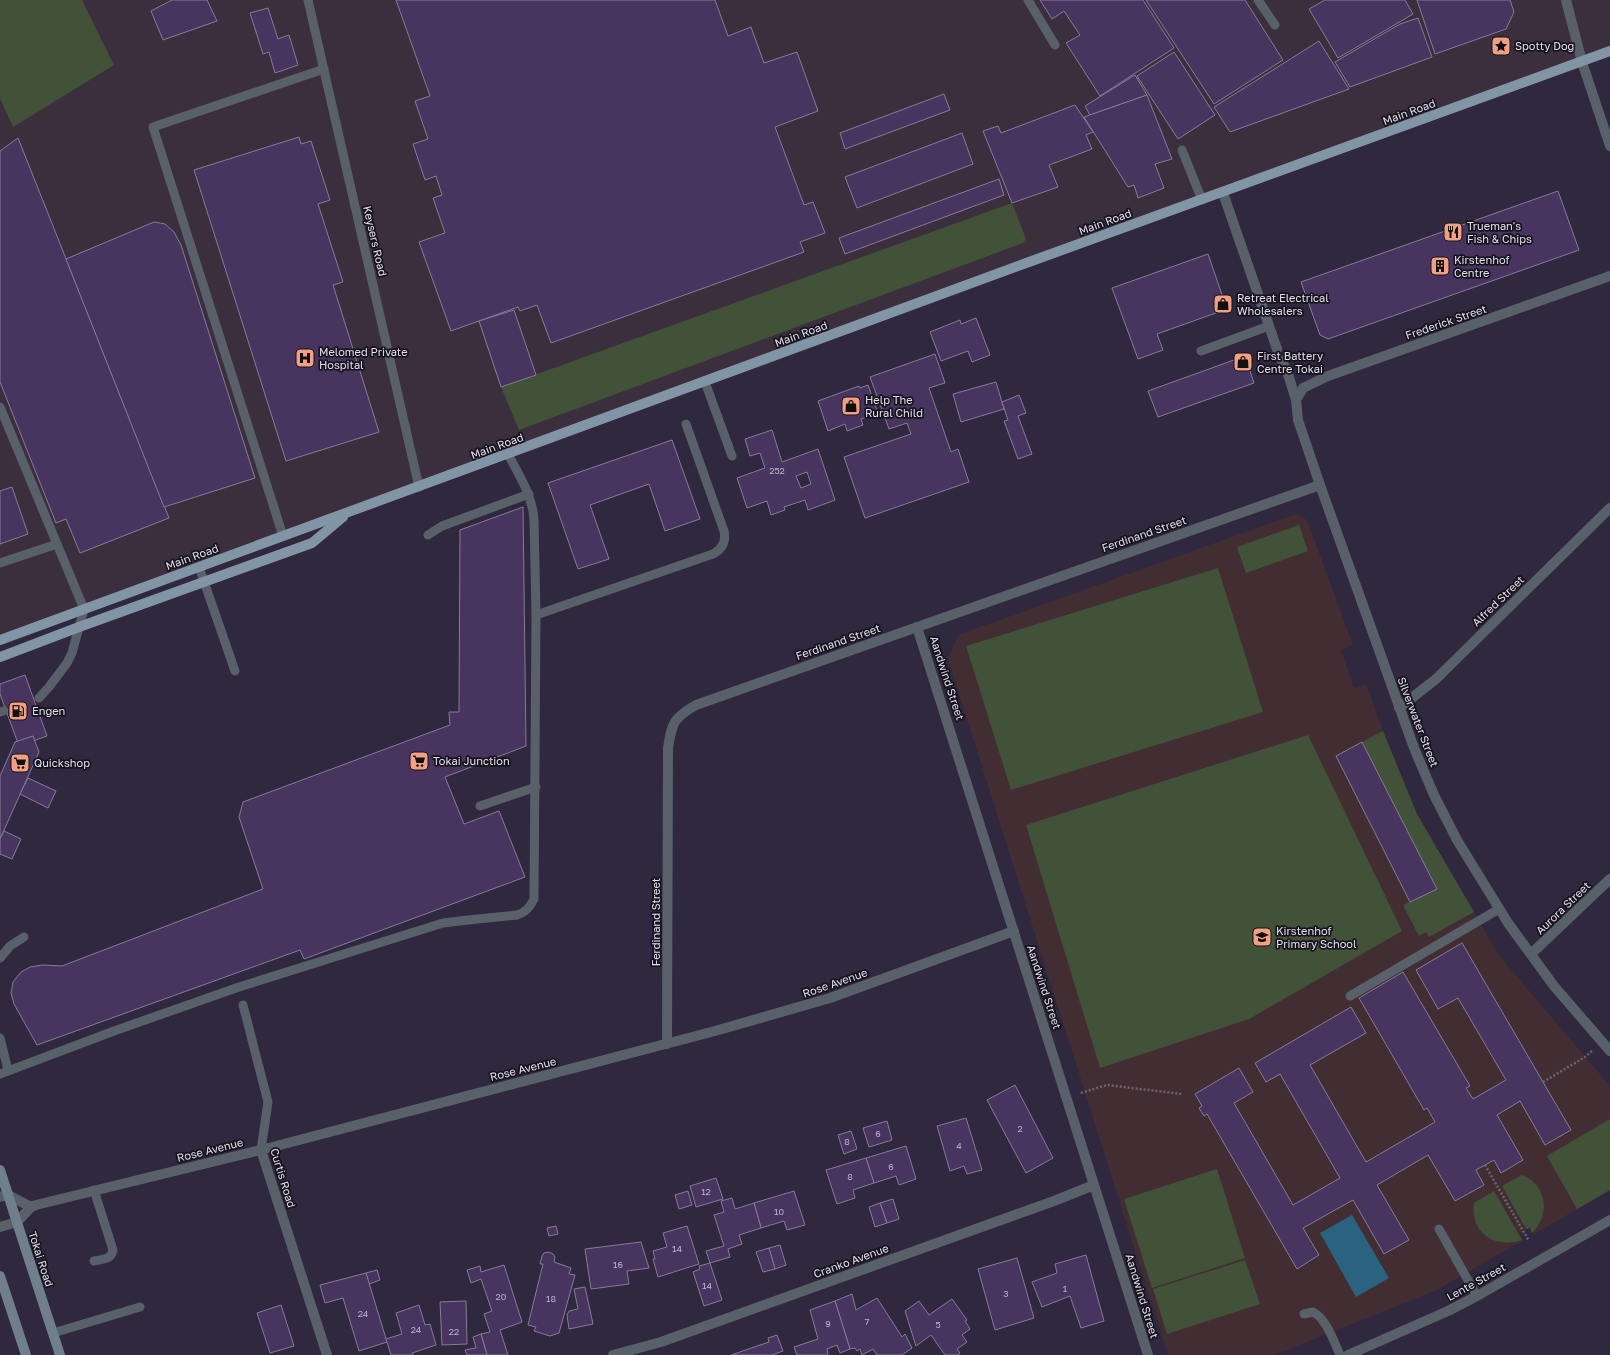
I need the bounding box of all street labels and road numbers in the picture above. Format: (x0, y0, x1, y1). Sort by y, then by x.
street label: Main Road (1381, 96, 1437, 127)
street label: Keysers Road (361, 204, 390, 277)
street label: Main Road (1077, 206, 1133, 237)
street label: Frederick Street (1404, 302, 1488, 342)
street label: Main Road (773, 318, 829, 349)
street label: Main Road (469, 430, 525, 461)
street label: Ferdinand Street (1100, 513, 1188, 554)
street label: Main Road (164, 541, 220, 572)
street label: Alfred Street (1469, 573, 1526, 629)
street label: Ferdinand Street (794, 621, 882, 662)
street label: Aandwind Street (928, 634, 967, 722)
street label: Silverwater Street (1395, 675, 1442, 769)
street label: Ferdinand Street (649, 878, 662, 966)
street label: Aurora Street (1533, 879, 1592, 937)
street label: Aandwind Street (1025, 943, 1064, 1031)
street label: Rose Avenue (801, 965, 869, 1000)
street label: Rose Avenue (488, 1054, 557, 1083)
street label: Rose Avenue (175, 1135, 244, 1164)
street label: Curtis Road (268, 1147, 299, 1209)
street label: Tokai Road (26, 1230, 57, 1288)
street label: Cranko Avenue (812, 1241, 890, 1280)
street label: Aandwind Street (1123, 1252, 1162, 1340)
street label: Lente Street (1444, 1260, 1507, 1303)

